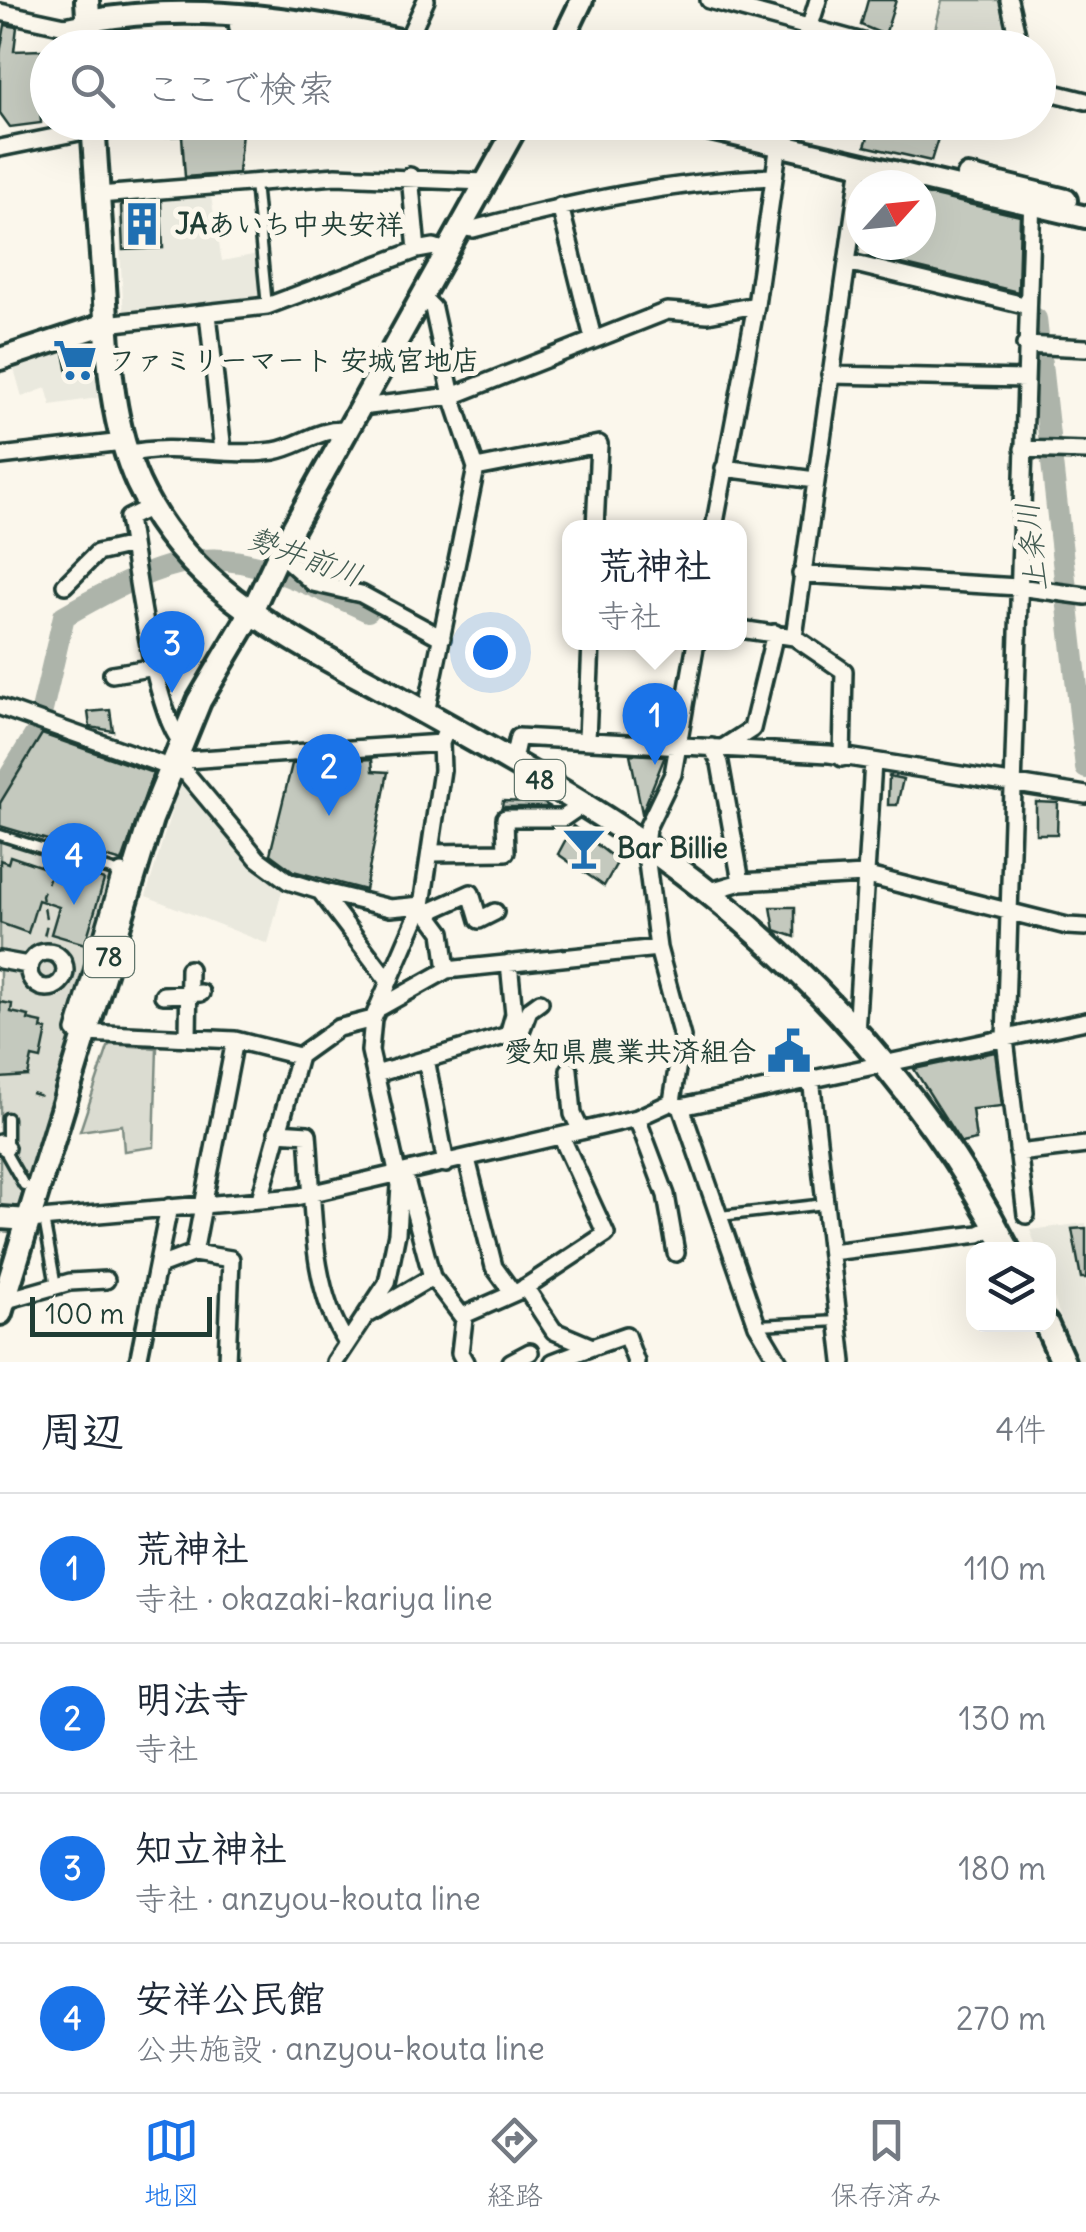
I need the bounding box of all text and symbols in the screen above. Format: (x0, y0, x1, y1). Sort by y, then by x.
search box (30, 30, 1056, 140)
icon: search (65, 58, 120, 113)
text: ここで検索 (145, 65, 335, 112)
north arrow (846, 170, 936, 260)
building icon: JAあいち中央安祥 (118, 200, 166, 248)
place label: JAあいち中央安祥 (175, 206, 403, 242)
supermarket icon: ファミリーマート 安城宮地店 (51, 336, 99, 384)
place label: ファミリーマート 安城宮地店 (108, 342, 480, 378)
water label: 上条川 (1007, 500, 1055, 594)
water label: 勢井前川 (242, 518, 368, 594)
popup (562, 520, 747, 650)
text: 荒神社 (597, 542, 712, 589)
text: 寺社 (597, 595, 662, 636)
pin: 3 (140, 610, 204, 693)
your location (465, 627, 516, 678)
pin: 1 (622, 682, 688, 765)
pin: 2 (296, 734, 362, 816)
road number: 48 (515, 760, 565, 800)
pin: 4 (42, 822, 106, 905)
bar icon: Bar Billie (560, 824, 608, 872)
place label: Bar Billie (617, 830, 728, 866)
road number: 78 (84, 937, 134, 977)
public building icon: 愛知県農業共済組合 (765, 1027, 813, 1075)
place label: 愛知県農業共済組合 (504, 1033, 756, 1069)
map controls (966, 1242, 1056, 1332)
button: layers (966, 1242, 1056, 1332)
scale bar (30, 1292, 212, 1336)
text: 100 m (45, 1296, 124, 1332)
text: 周辺 (40, 1405, 124, 1457)
text: 4件 (996, 1409, 1046, 1450)
text: 荒神社 (135, 1525, 249, 1572)
text: 1 (66, 1548, 79, 1589)
text: 110 m (964, 1548, 1046, 1589)
text: 寺社 · okazaki-kariya line (135, 1578, 493, 1619)
text: 明法寺 (135, 1675, 249, 1722)
text: 2 (64, 1698, 81, 1739)
text: 130 m (958, 1698, 1046, 1739)
text: 寺社 (135, 1728, 199, 1769)
text: 知立神社 (135, 1825, 287, 1872)
text: 3 (63, 1848, 82, 1889)
text: 180 m (958, 1848, 1046, 1889)
text: 寺社 · anzyou-kouta line (135, 1878, 481, 1919)
text: 安祥公民館 (135, 1975, 325, 2022)
text: 4 (63, 1998, 82, 2039)
text: 270 m (956, 1998, 1046, 2039)
text: 公共施設 · anzyou-kouta line (135, 2028, 545, 2069)
tab: 地図 (144, 2113, 200, 2213)
tab: 経路 (487, 2113, 543, 2213)
tab: 保存済み (830, 2113, 942, 2213)

